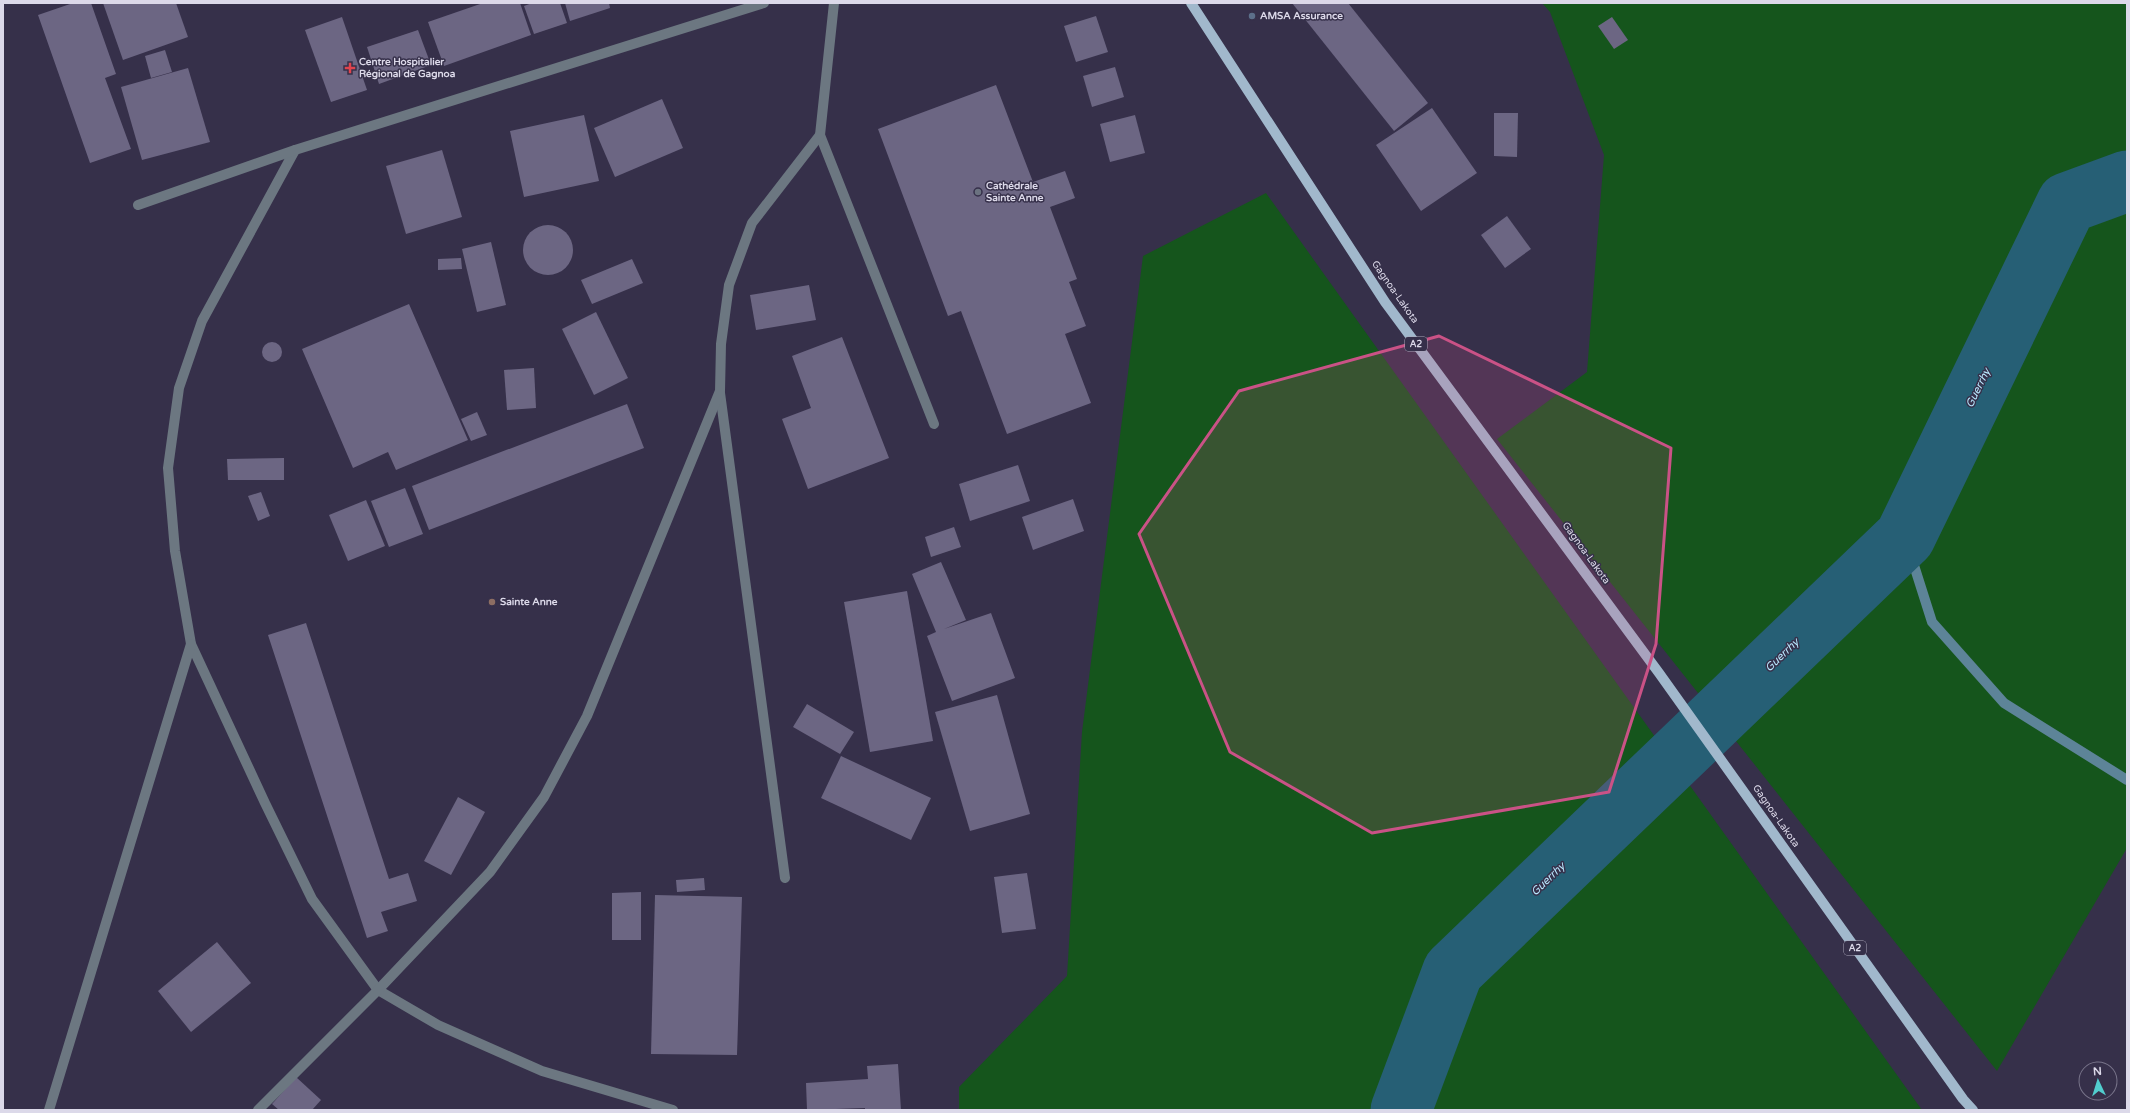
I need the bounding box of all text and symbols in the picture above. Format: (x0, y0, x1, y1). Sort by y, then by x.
place label: AMSA Assurance (1260, 10, 1343, 22)
marker: AMSA Assurance (1247, 11, 1257, 21)
place label: Centre Hospitalier Régional de Gagnoa (359, 56, 456, 80)
marker: Centre Hospitalier Régional de Gagnoa (344, 62, 356, 74)
place label: Cathédrale Sainte Anne (986, 180, 1044, 204)
marker: Cathédrale Sainte Anne (973, 187, 983, 197)
street label: Gagnoa-Lakota (1369, 258, 1421, 326)
road number: A2 (1405, 337, 1427, 351)
water label: Guerrhy (1963, 365, 1994, 410)
street label: Gagnoa-Lakota (1560, 520, 1612, 586)
place label: Sainte Anne (500, 596, 558, 608)
marker: Sainte Anne (487, 597, 497, 607)
water label: Guerrhy (1762, 635, 1802, 674)
street label: Gagnoa-Lakota (1750, 782, 1802, 850)
water label: Guerrhy (1528, 859, 1568, 898)
road number: A2 (1844, 941, 1866, 955)
north arrow (2078, 1061, 2118, 1101)
text: N (2092, 1065, 2102, 1078)

